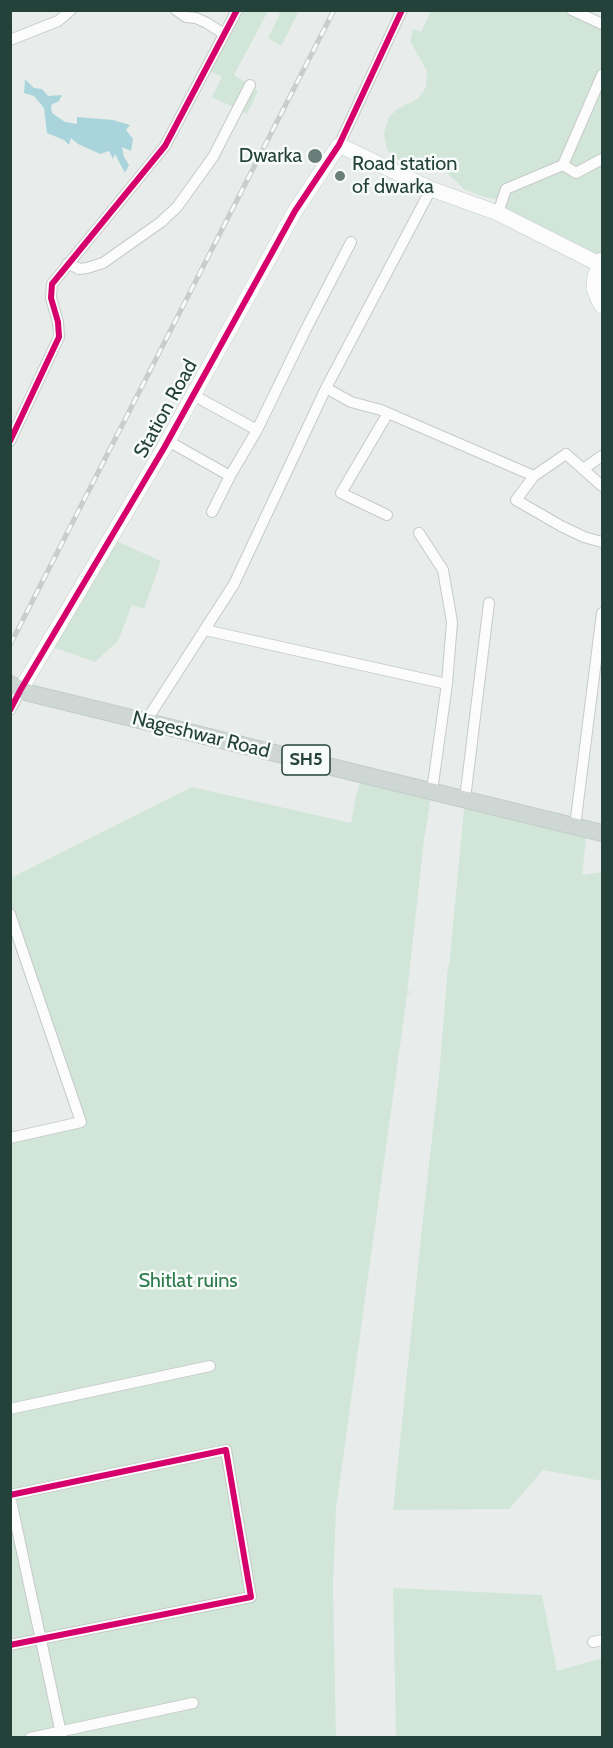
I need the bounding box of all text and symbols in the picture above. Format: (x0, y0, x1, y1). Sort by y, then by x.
place label: Dwarka (239, 144, 302, 168)
marker: Dwarka (306, 147, 324, 165)
place label: Road station of dwarka (352, 152, 457, 199)
marker: Road station of dwarka (333, 169, 347, 183)
street label: Station Road (129, 356, 203, 462)
street label: Nageshwar Road (130, 706, 272, 764)
road number: SH5 (282, 745, 330, 775)
park label: Shitlat ruins (138, 1269, 238, 1293)

